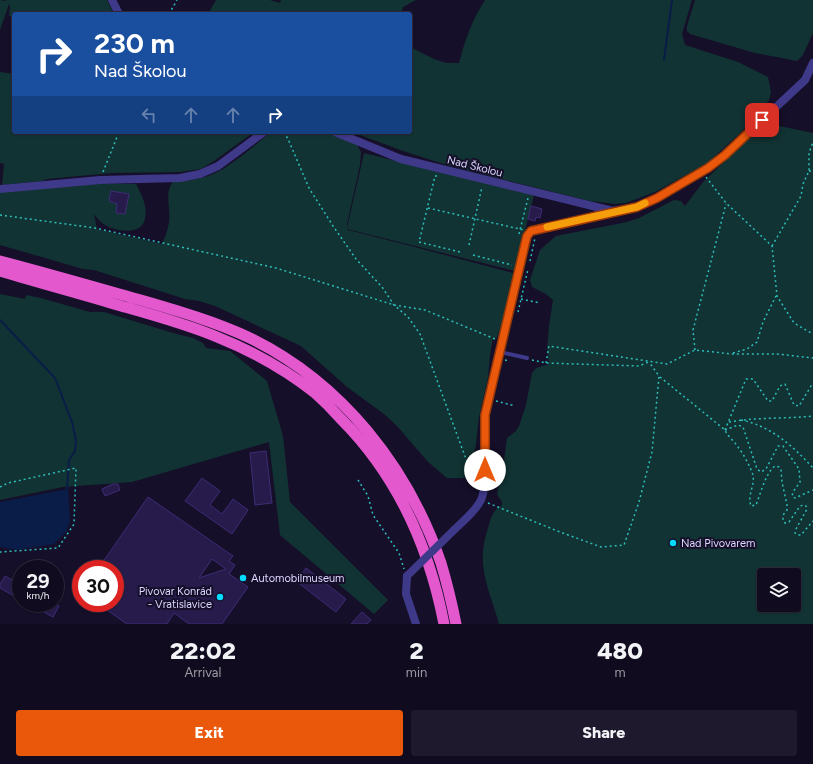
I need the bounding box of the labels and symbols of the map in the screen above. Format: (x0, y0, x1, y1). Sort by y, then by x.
pin (745, 103, 779, 137)
street label: Nad Školou (446, 152, 504, 180)
position arrow (464, 449, 506, 491)
place label: Nad Pivovarem (681, 537, 755, 550)
marker: Nad Pivovarem (668, 538, 678, 548)
speed limit sign: 30 (72, 560, 124, 612)
place label: Automobilmuseum (251, 572, 344, 585)
marker: Automobilmuseum (238, 573, 248, 583)
place label: Pivovar Konrád - Vratislavice (139, 585, 212, 611)
marker: Pivovar Konrád - Vratislavice (215, 592, 225, 602)

